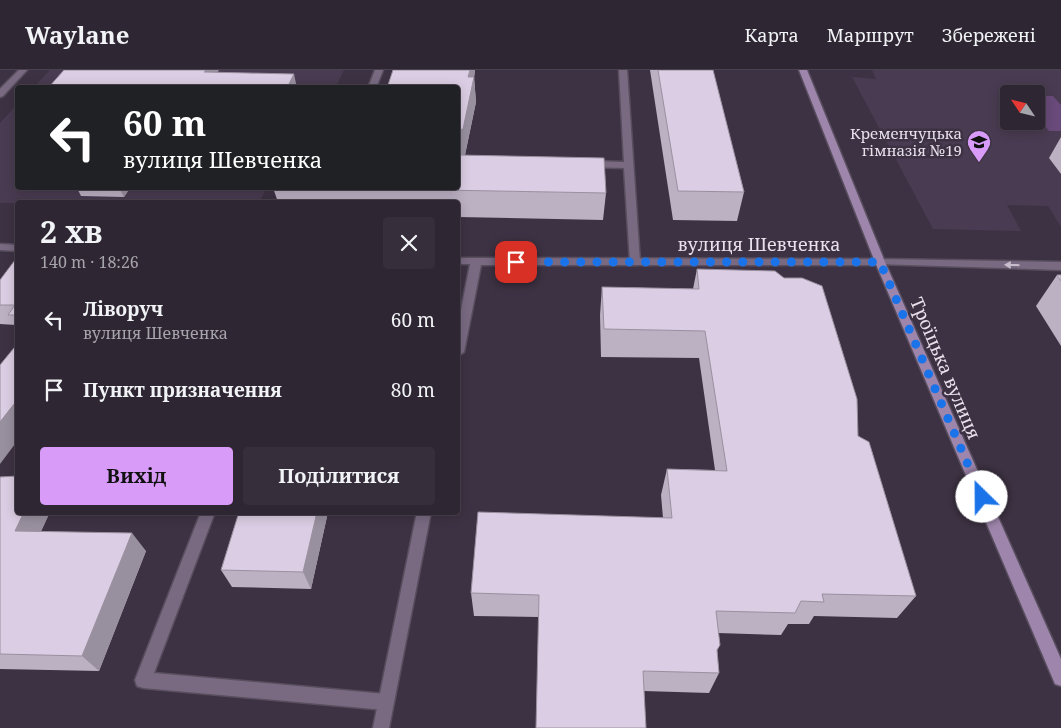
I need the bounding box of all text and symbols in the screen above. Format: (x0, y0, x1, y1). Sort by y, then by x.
text: Waylane (25, 18, 129, 51)
text: Карта (745, 23, 799, 47)
text: Маршрут (827, 23, 914, 47)
text: Збережені (942, 23, 1036, 47)
north arrow (1000, 85, 1045, 130)
map controls (1000, 85, 1045, 130)
text: 60 m (123, 99, 206, 146)
icon: left (40, 105, 105, 170)
place label: Кременчуцька гімназія №19 (850, 123, 962, 160)
school or university icon: Кременчуцька гімназія №19 (966, 129, 992, 163)
text: вулиця Шевченка (123, 144, 322, 174)
text: 2 хв (40, 211, 102, 252)
button: close (383, 217, 435, 269)
street label: вулиця Шевченка (677, 232, 841, 256)
pin (495, 241, 537, 283)
icon: arrive (502, 248, 530, 276)
text: 140 m · 18:26 (40, 251, 139, 273)
one-way arrow (1004, 260, 1020, 268)
street label: Троїцька вулиця (905, 293, 987, 443)
text: Ліворуч (83, 296, 163, 322)
icon: left (40, 306, 68, 334)
text: 60 m (391, 307, 435, 333)
text: вулиця Шевченка (83, 322, 228, 344)
icon: arrive (40, 376, 68, 404)
text: Пункт призначення (83, 377, 282, 403)
text: 80 m (391, 377, 435, 403)
button: Вихід (40, 447, 233, 505)
button: Поділитися (243, 447, 435, 505)
position arrow (955, 470, 1007, 522)

